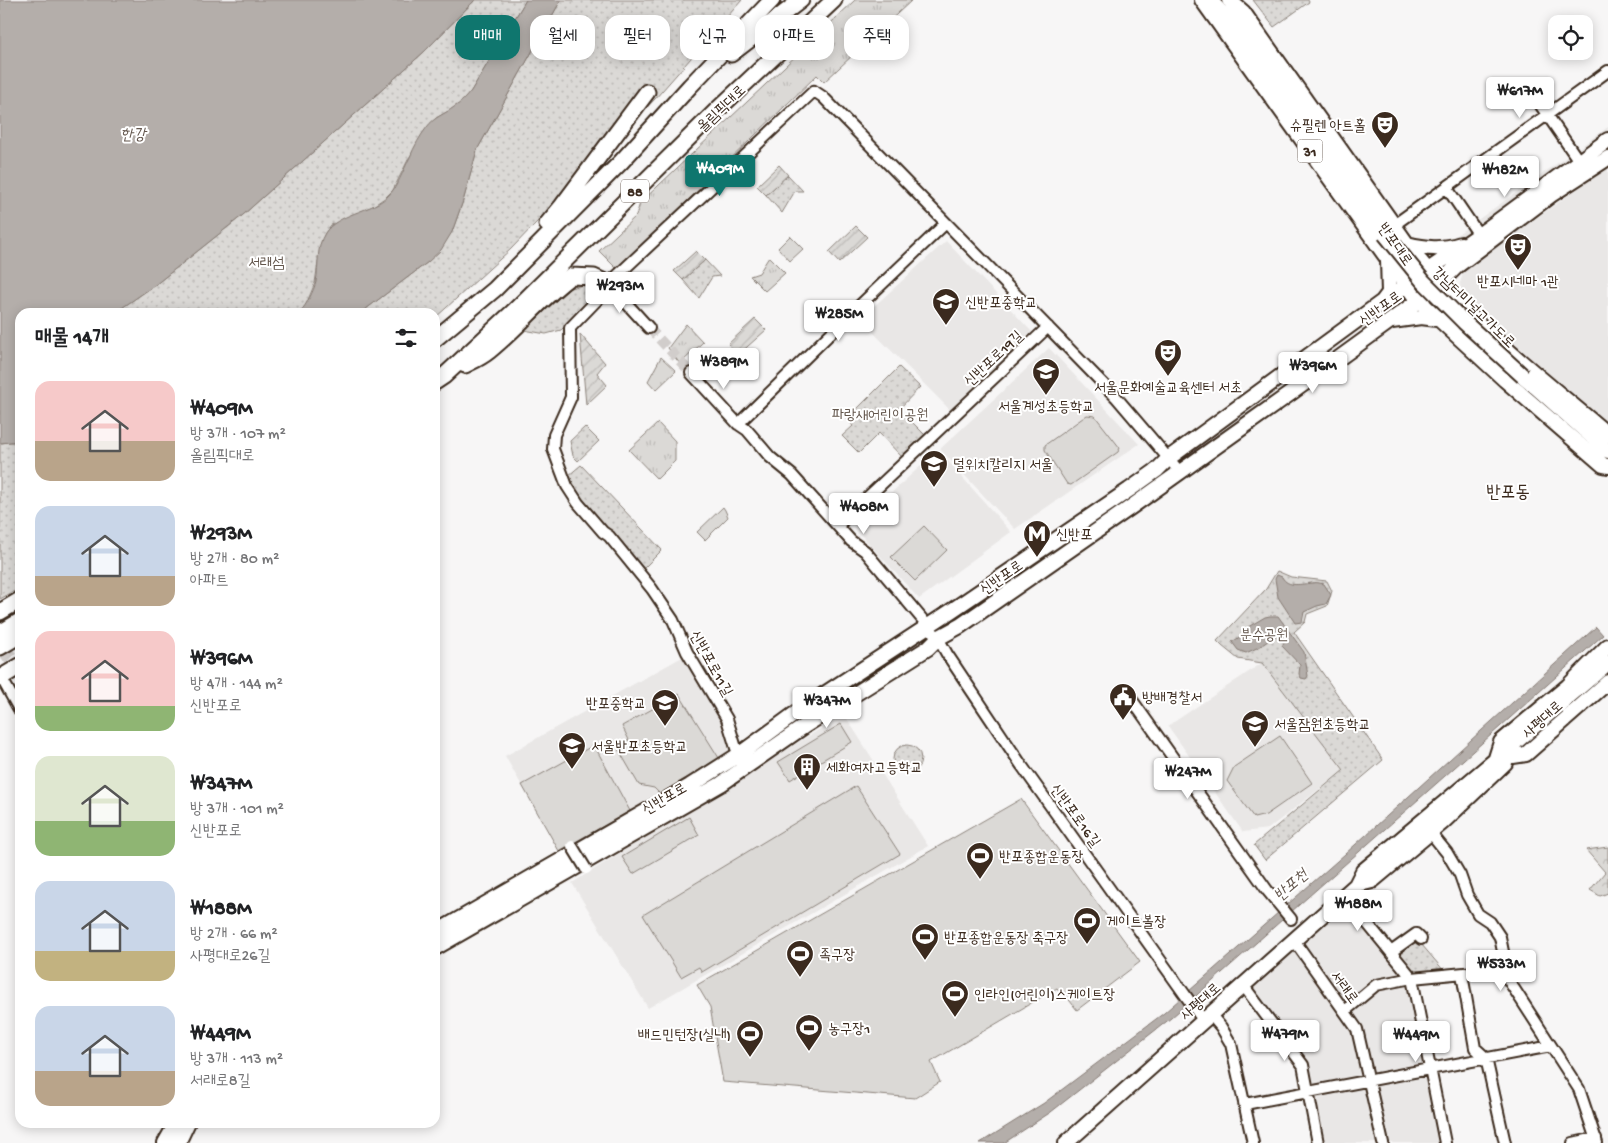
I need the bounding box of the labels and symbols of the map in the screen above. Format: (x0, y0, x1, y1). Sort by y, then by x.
pin: ₩617M (1485, 76, 1555, 119)
street label: 올림픽대로 (694, 82, 750, 137)
theatre icon: 슈필렌 아트홀 (1370, 110, 1400, 149)
place label: 슈필렌 아트홀 (1290, 118, 1366, 136)
water label: 한강 (120, 127, 148, 146)
road number: 31 (1298, 140, 1322, 162)
pin: ₩409M (685, 154, 755, 197)
pin: ₩182M (1470, 156, 1540, 198)
road number: 88 (621, 180, 649, 202)
street label: 반포대로 (1373, 220, 1416, 270)
theatre icon: 반포시네마 1관 (1503, 232, 1533, 271)
park label: 서래섬 (248, 255, 284, 273)
street label: 강남터미널고가도로 (1427, 264, 1518, 353)
pin: ₩293M (585, 272, 655, 314)
place label: 반포시네마 1관 (1477, 274, 1559, 292)
school or university icon: 신반포중학교 (931, 287, 961, 326)
street label: 신반포로 (1356, 288, 1406, 331)
place label: 신반포중학교 (965, 295, 1037, 313)
pin: ₩285M (804, 300, 874, 342)
street label: 신반포로19길 (961, 328, 1028, 391)
theatre icon: 서울문화예술교육센터 서초 (1153, 338, 1183, 377)
pin: ₩389M (689, 348, 759, 390)
pin: ₩396M (1278, 352, 1348, 394)
school or university icon: 서울계성초등학교 (1031, 357, 1061, 396)
place label: 서울문화예술교육센터 서초 (1094, 379, 1242, 398)
place label: 서울계성초등학교 (998, 399, 1094, 417)
park label: 파랑새어린이공원 (832, 407, 928, 425)
school or university icon: 덜위치칼리지 서울 (919, 449, 949, 488)
place label: 덜위치칼리지 서울 (953, 457, 1053, 475)
district label: 반포동 (1486, 483, 1530, 504)
pin: ₩408M (829, 492, 899, 535)
metro station icon: 신반포 (1022, 519, 1052, 558)
place label: 신반포 (1056, 527, 1092, 545)
street label: 신반포로 (977, 557, 1027, 600)
park label: 분수공원 (1240, 627, 1288, 645)
street label: 신반포로11길 (685, 628, 736, 700)
public building icon: 방배경찰서 (1108, 682, 1138, 721)
pin: ₩347M (792, 686, 862, 729)
school or university icon: 반포중학교 (650, 688, 680, 727)
place label: 방배경찰서 (1142, 690, 1202, 708)
place label: 반포중학교 (586, 696, 646, 714)
street label: 사평대로 (1519, 698, 1567, 743)
school or university icon: 서울잠원초등학교 (1240, 709, 1270, 748)
place label: 서울잠원초등학교 (1274, 717, 1371, 735)
school or university icon: 서울반포초등학교 (557, 731, 587, 770)
place label: 서울반포초등학교 (591, 739, 688, 757)
building icon: 세화여자고등학교 (792, 752, 822, 791)
pin: ₩247M (1153, 758, 1223, 800)
place label: 세화여자고등학교 (826, 760, 923, 778)
street label: 신반포로 (640, 780, 690, 820)
street label: 신반포로16길 (1045, 781, 1103, 851)
sports icon: 반포종합운동장 (965, 841, 995, 880)
place label: 반포종합운동장 (999, 849, 1084, 867)
water label: 반포천 (1271, 865, 1315, 906)
pin: ₩188M (1323, 890, 1393, 932)
sports icon: 게이트볼장 (1072, 906, 1102, 945)
place label: 게이트볼장 (1106, 914, 1166, 932)
sports icon: 반포종합운동장 축구장 (910, 922, 940, 961)
place label: 반포종합운동장 축구장 (944, 930, 1068, 948)
sports icon: 족구장 (785, 939, 815, 978)
place label: 족구장 (819, 947, 855, 965)
pin: ₩533M (1466, 950, 1536, 992)
street label: 서래로 (1325, 968, 1361, 1008)
sports icon: 인라인(어린이)스케이트장 (940, 979, 970, 1018)
street label: 사평대로 (1177, 980, 1225, 1025)
place label: 인라인(어린이)스케이트장 (974, 987, 1115, 1005)
sports icon: 농구장1 (794, 1013, 824, 1052)
sports icon: 배드민턴장(실내) (735, 1019, 765, 1058)
pin: ₩479M (1250, 1020, 1320, 1062)
pin: ₩449M (1381, 1020, 1451, 1063)
place label: 농구장1 (828, 1021, 870, 1039)
place label: 배드민턴장(실내) (638, 1027, 731, 1045)

